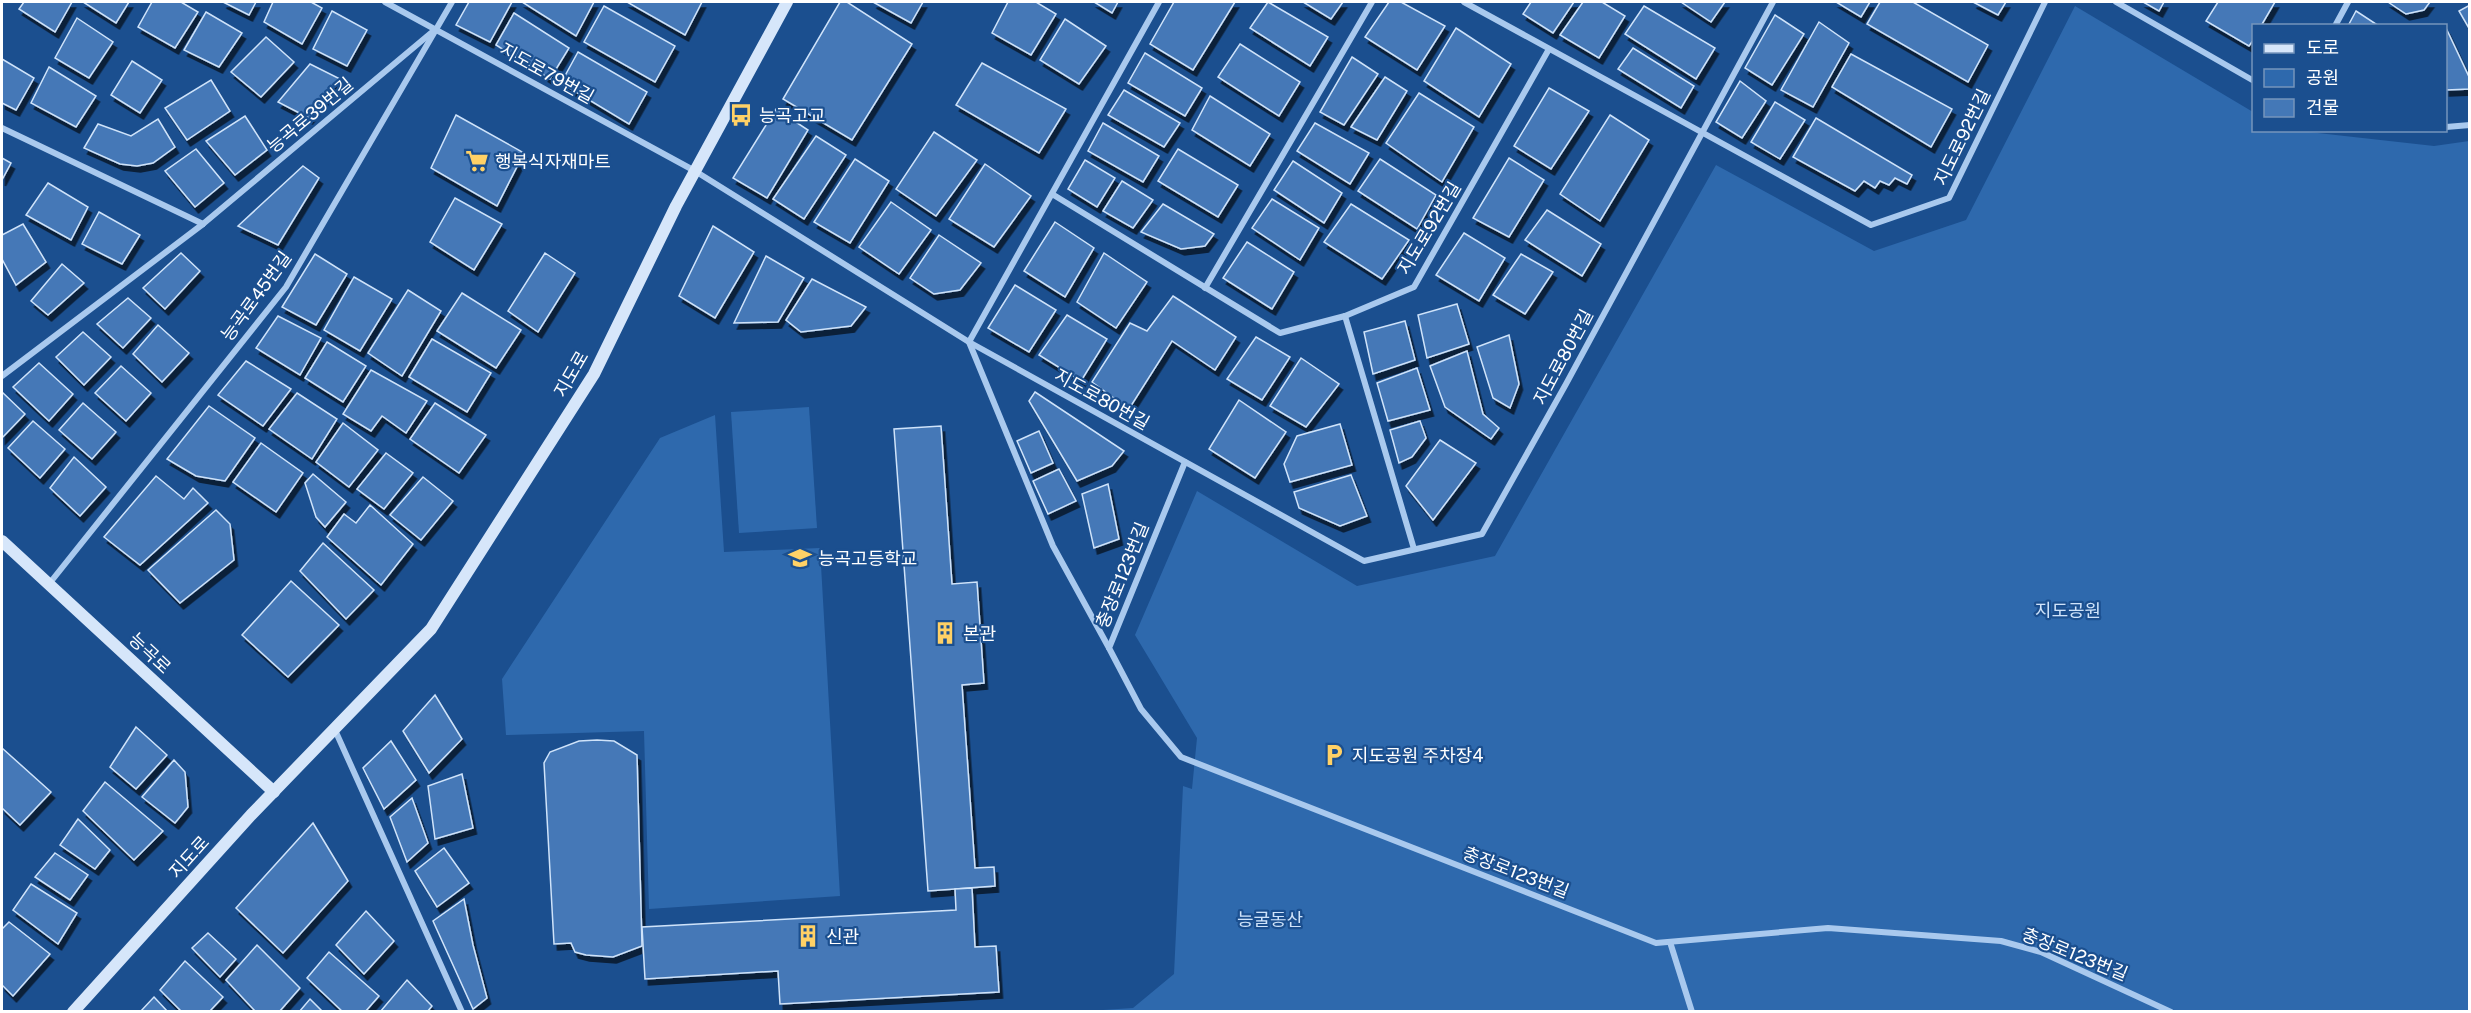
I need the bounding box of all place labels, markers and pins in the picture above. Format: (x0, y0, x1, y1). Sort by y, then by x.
bus stop icon: 능곡고교 (728, 102, 754, 128)
place label: 능곡고교 (759, 105, 825, 126)
supermarket icon: 행복식자재마트 (464, 148, 490, 174)
place label: 행복식자재마트 (495, 151, 611, 172)
school or university icon: 능곡고등학교 (787, 545, 813, 571)
place label: 능곡고등학교 (818, 548, 917, 569)
building icon: 본관 (932, 620, 958, 646)
place label: 본관 (963, 623, 997, 644)
parking icon: 지도공원 주차장4 (1321, 742, 1347, 768)
place label: 지도공원 주차장4 (1352, 745, 1484, 766)
building icon: 신관 (795, 923, 821, 949)
place label: 신관 (826, 926, 860, 947)

